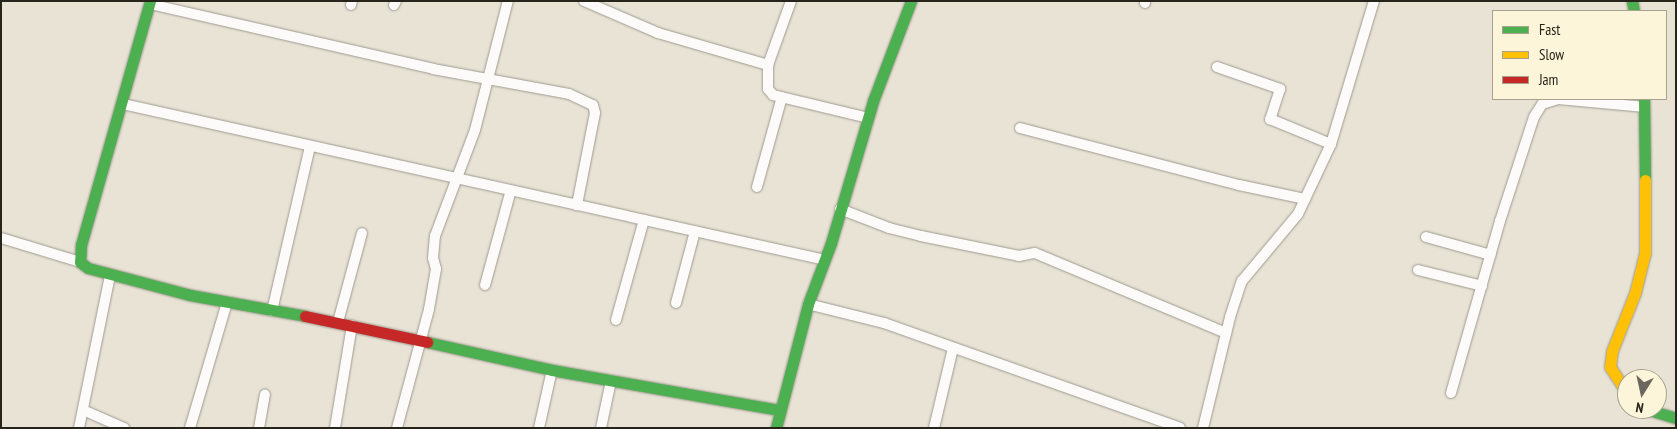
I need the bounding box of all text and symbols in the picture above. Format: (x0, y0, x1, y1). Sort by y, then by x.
legend (1492, 10, 1667, 100)
text: Fast (1539, 20, 1560, 39)
text: Slow (1539, 45, 1564, 64)
text: Jam (1539, 70, 1558, 89)
north arrow (1617, 369, 1667, 419)
text: N (1634, 398, 1645, 417)

